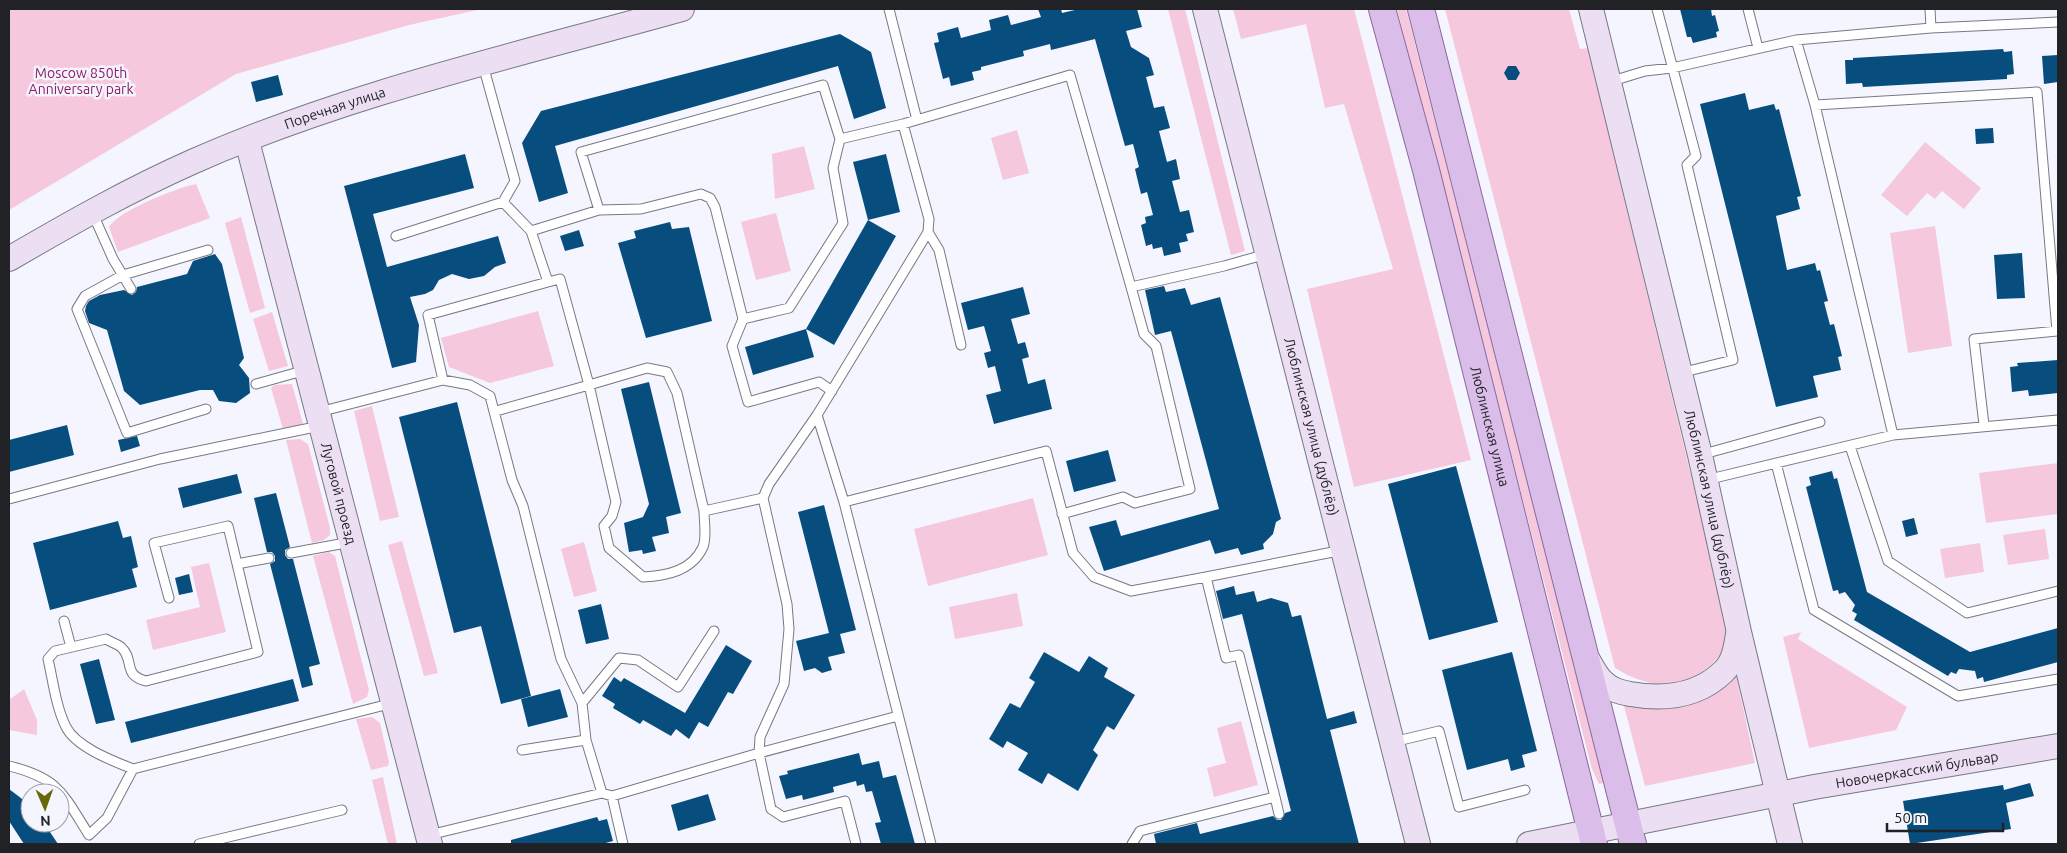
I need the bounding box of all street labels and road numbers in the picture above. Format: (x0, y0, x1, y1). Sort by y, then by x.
street label: Поречная улица (282, 84, 387, 132)
street label: Люблинская улица (дублёр) (1281, 336, 1342, 517)
street label: Люблинская улица (1467, 364, 1513, 488)
street label: Люблинская улица (дублёр) (1681, 408, 1737, 590)
street label: Луговой проезд (318, 440, 360, 546)
street label: Новочеркасский бульвар (1834, 748, 2000, 791)

